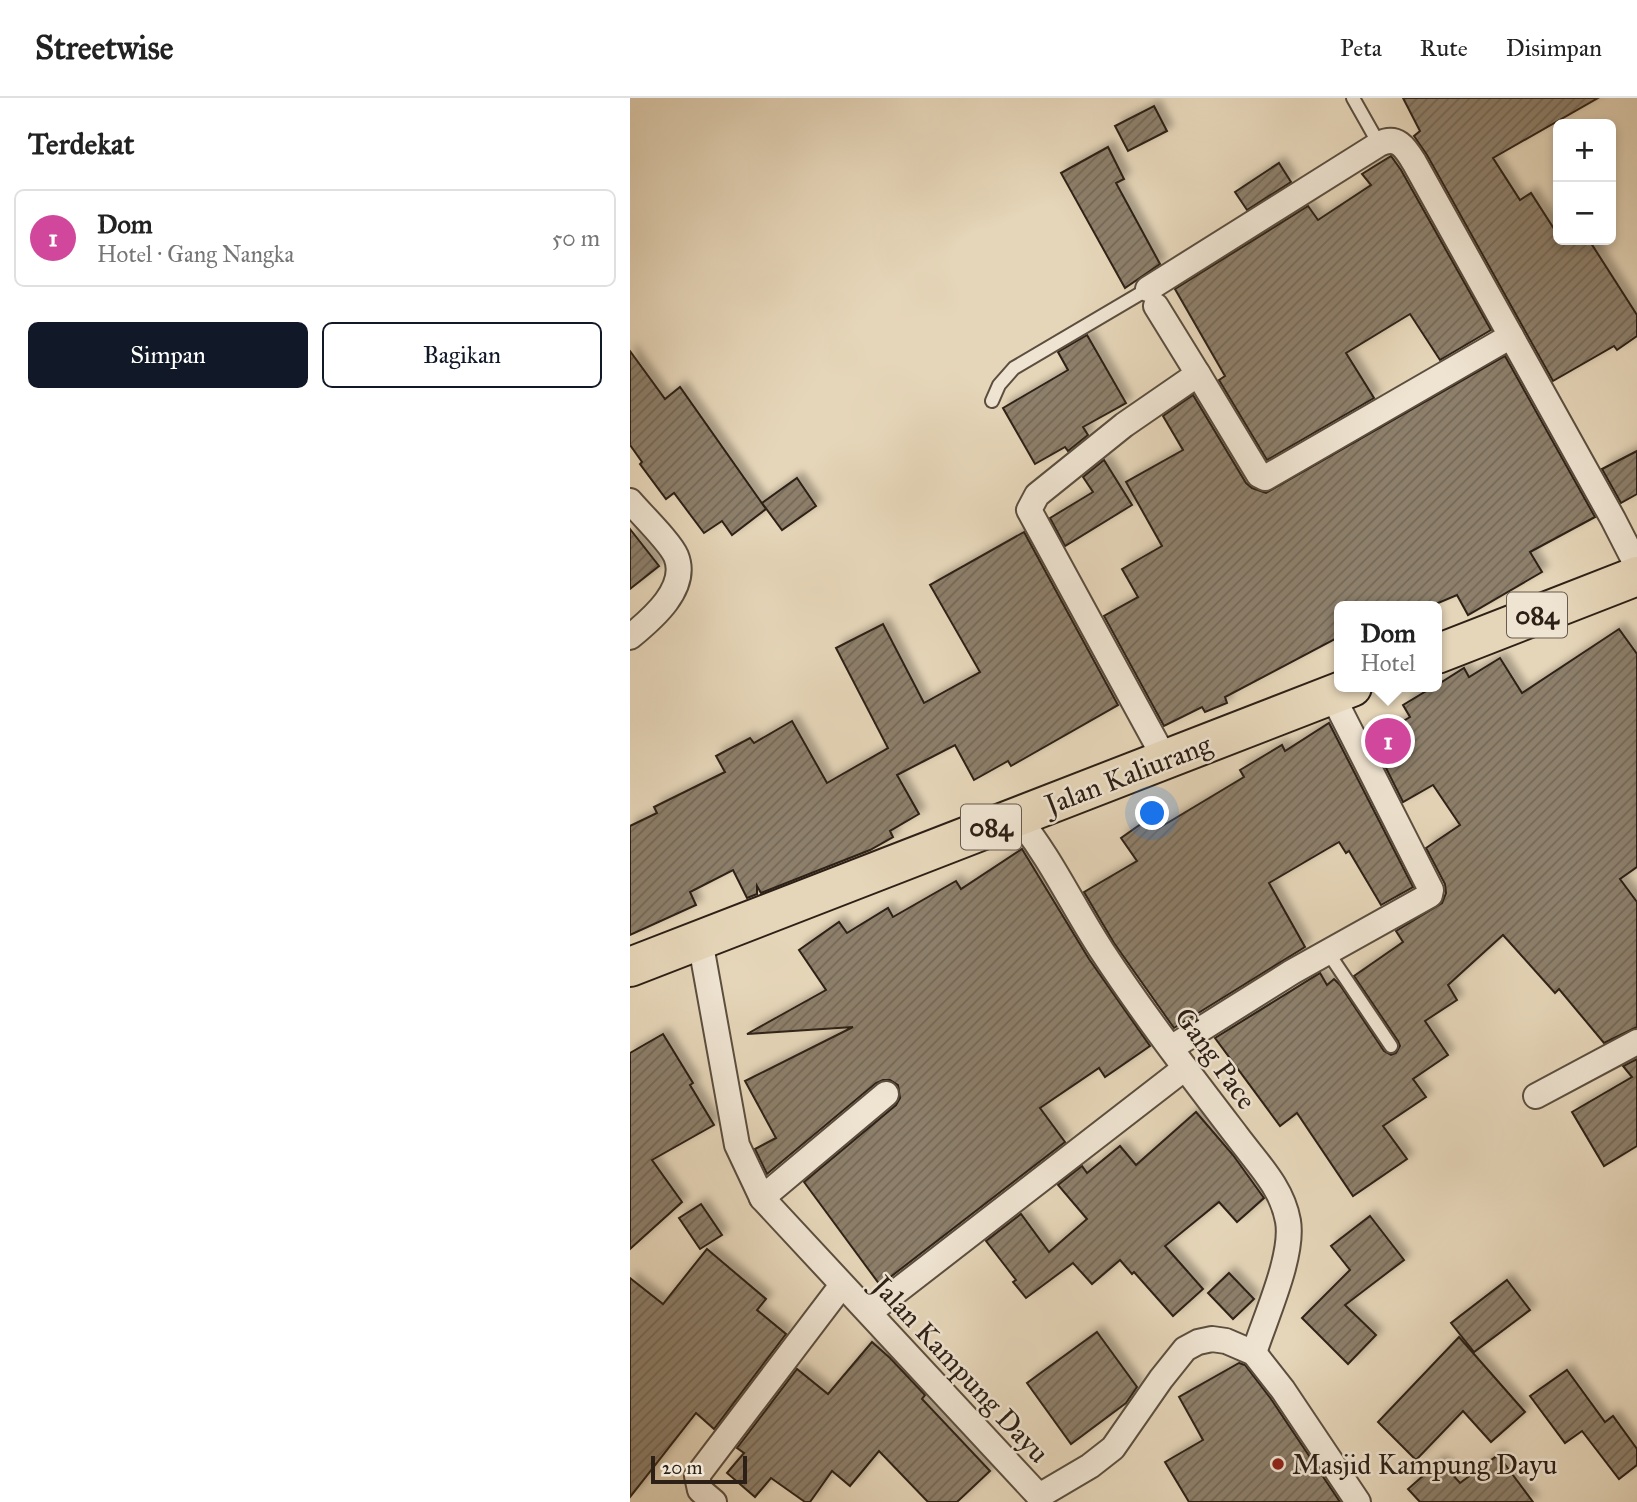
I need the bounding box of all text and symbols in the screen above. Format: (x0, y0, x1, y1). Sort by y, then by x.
text: Streetwise (35, 28, 173, 68)
text: Peta (1340, 33, 1382, 63)
text: Rute (1420, 33, 1468, 63)
text: Disimpan (1506, 33, 1602, 63)
map controls (1553, 119, 1616, 245)
button: + (1553, 119, 1616, 182)
text: Terdekat (28, 126, 134, 162)
button: − (1553, 182, 1616, 245)
text: Dom (97, 208, 153, 240)
text: 1 (48, 224, 58, 252)
text: 50 m (552, 224, 600, 252)
text: Hotel · Gang Nangka (97, 240, 294, 268)
button: Simpan (28, 322, 308, 388)
button: Bagikan (322, 322, 602, 388)
road number: 084 (1507, 593, 1567, 638)
popup (1334, 601, 1442, 692)
text: Dom (1360, 617, 1416, 649)
text: Hotel (1360, 649, 1416, 677)
pin: 1 (1365, 715, 1411, 767)
street label: Jalan Kaliurang (1037, 726, 1217, 823)
your location (1135, 796, 1169, 830)
road number: 084 (961, 804, 1021, 849)
street label: Gang Pace (1167, 1001, 1264, 1116)
street label: Jalan Kampung Dayu (863, 1266, 1056, 1470)
place label: Masjid Kampung Dayu (1292, 1447, 1557, 1482)
scale bar (651, 1453, 747, 1485)
text: 20 m (662, 1456, 703, 1479)
marker: Masjid Kampung Dayu (1270, 1456, 1286, 1472)

